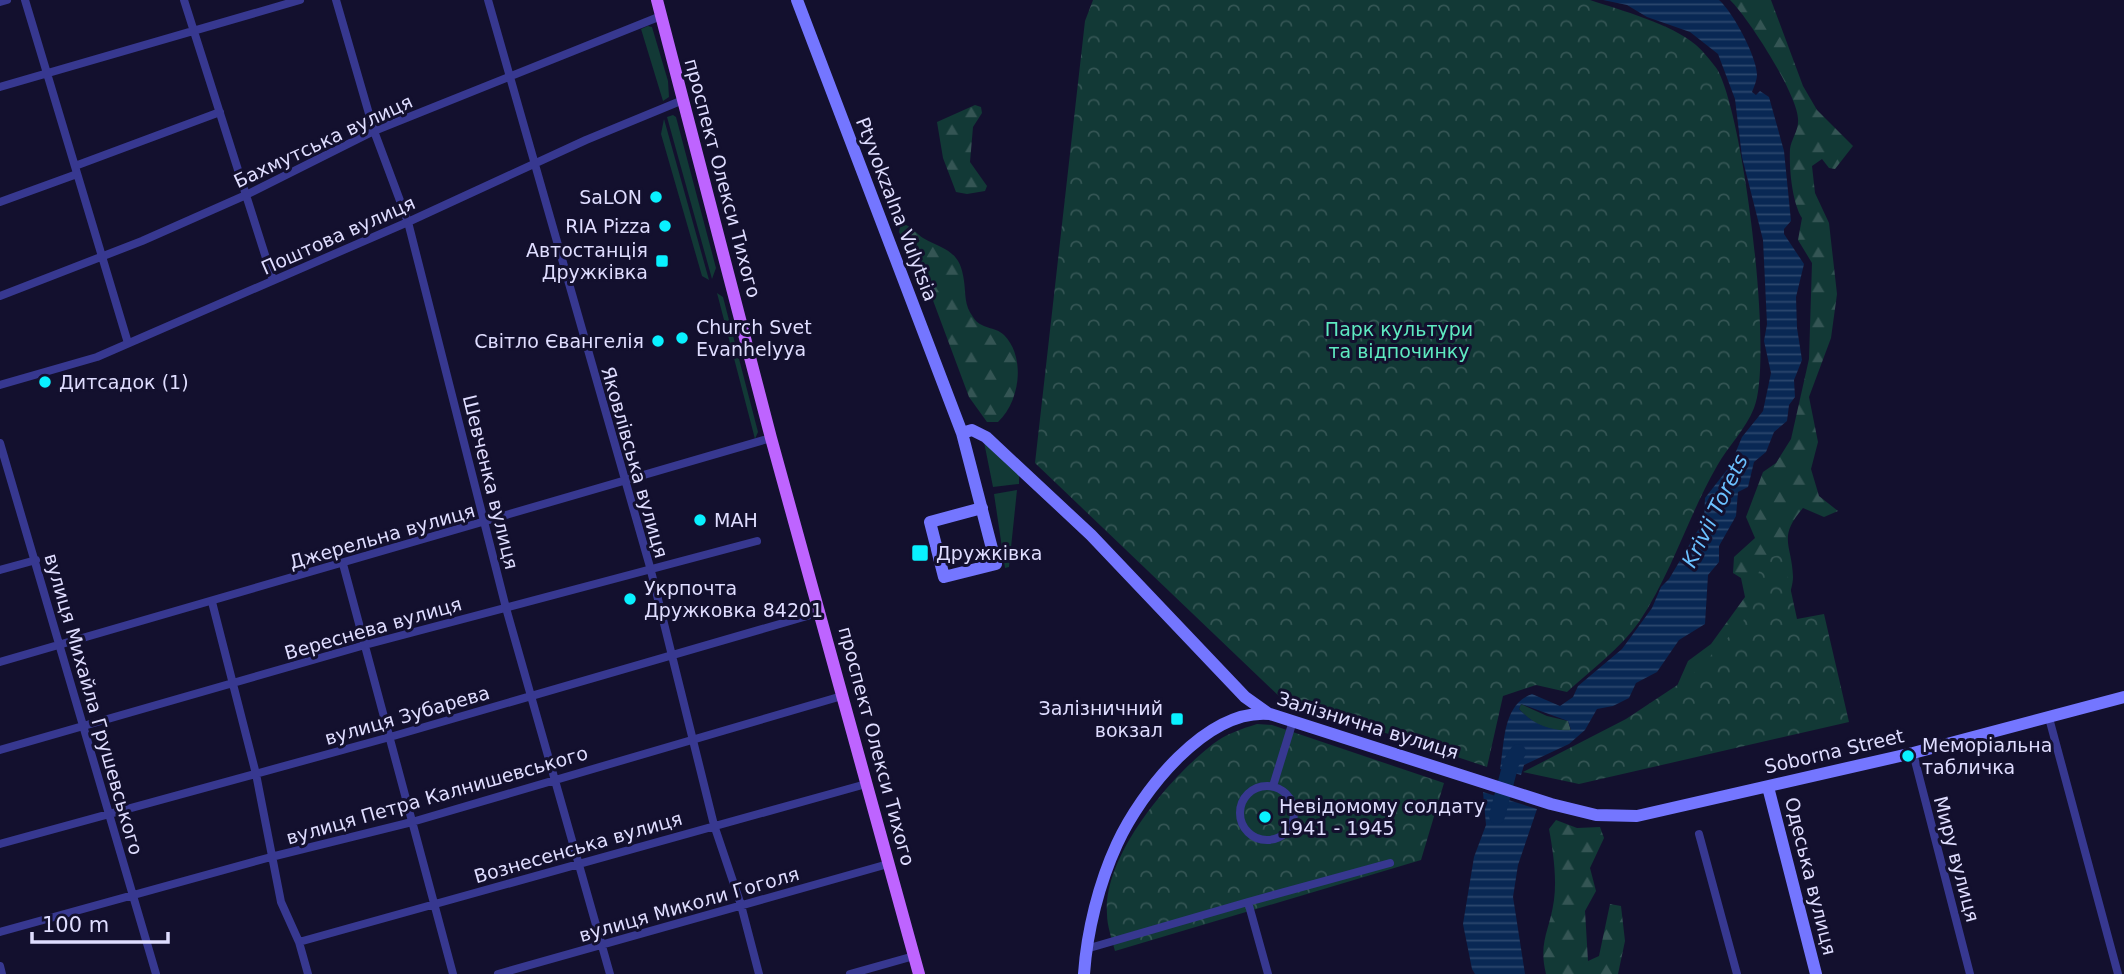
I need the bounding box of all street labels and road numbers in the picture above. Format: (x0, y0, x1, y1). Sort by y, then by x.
street label: проспект Олекси Тихого (680, 56, 766, 300)
street label: Бахмутська вулиця (230, 90, 416, 192)
street label: Ptyvokzalna Vulytsia (852, 114, 942, 304)
street label: Поштова вулиця (258, 191, 418, 279)
street label: Яковлівська вулиця (597, 364, 673, 560)
street label: Шевченка вулиця (459, 392, 523, 572)
street label: Джерельна вулиця (287, 499, 477, 573)
street label: вулиця Михайла Грушевського (40, 551, 148, 857)
street label: Вереснева вулиця (282, 592, 464, 664)
street label: проспект Олекси Тихого (834, 624, 920, 868)
street label: вулиця Зубарева (322, 681, 492, 749)
street label: Залізнична вулиця (1275, 687, 1461, 763)
street label: Soborna Street (1762, 724, 1906, 778)
street label: вулиця Петра Калнишевського (284, 741, 590, 849)
street label: Миру вулиця (1930, 794, 1984, 924)
street label: Одеська вулиця (1781, 795, 1841, 957)
street label: Вознесенська вулиця (471, 807, 685, 887)
street label: вулиця Миколи Гоголя (576, 862, 802, 946)

